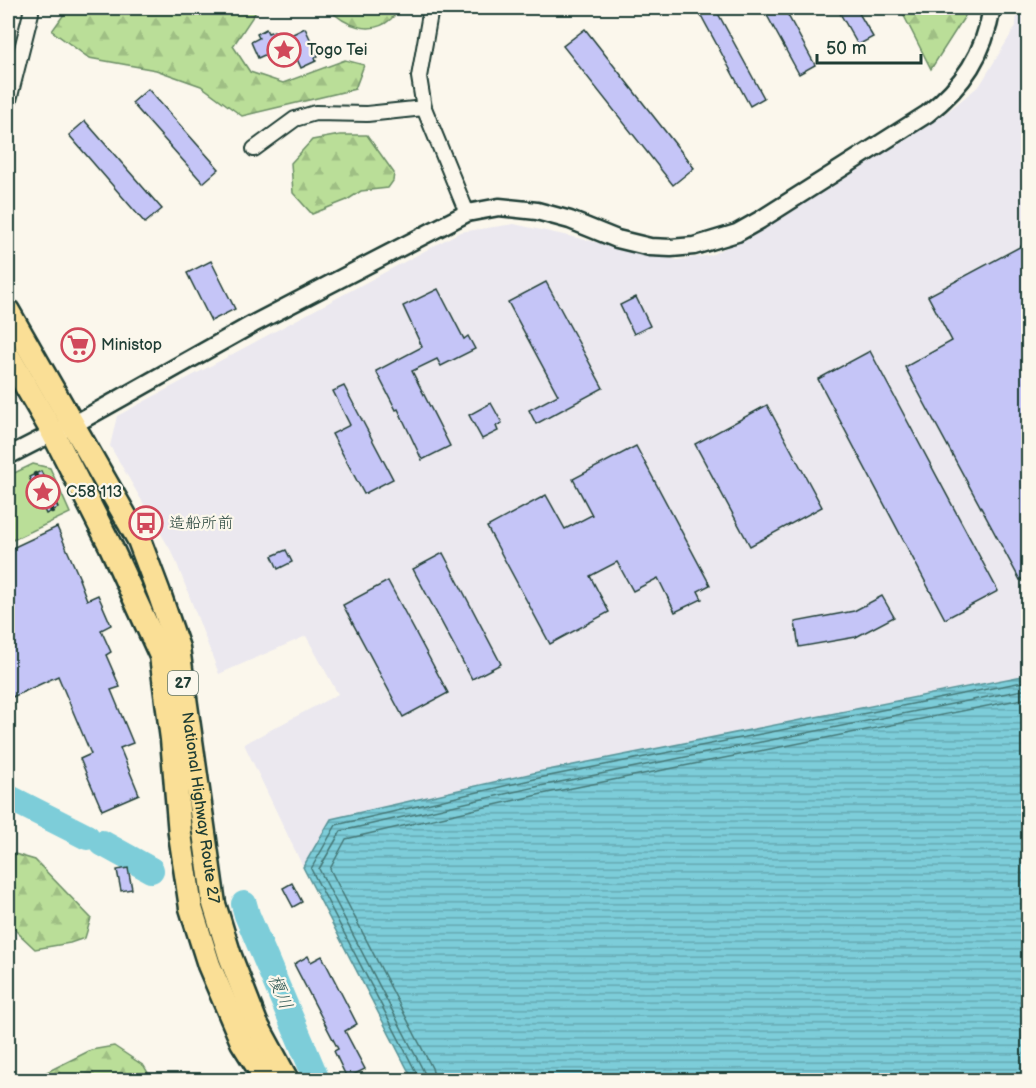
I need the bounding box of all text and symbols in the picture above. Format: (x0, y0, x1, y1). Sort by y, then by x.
scale bar (817, 27, 920, 65)
place icon: Togo Tei (266, 32, 302, 68)
text: 50 m (826, 38, 867, 59)
place label: Togo Tei (307, 41, 367, 60)
supermarket icon: Ministop (60, 327, 96, 363)
place label: Ministop (101, 336, 162, 355)
place icon: C58 113 (25, 474, 61, 510)
place label: C58 113 (66, 483, 123, 502)
bus stop icon: 造船所前 (128, 505, 164, 541)
place label: 造船所前 (169, 514, 233, 533)
road number: 27 (168, 671, 198, 695)
street label: National Highway Route 27 (178, 711, 223, 905)
water label: 榎川 (264, 971, 296, 1013)

